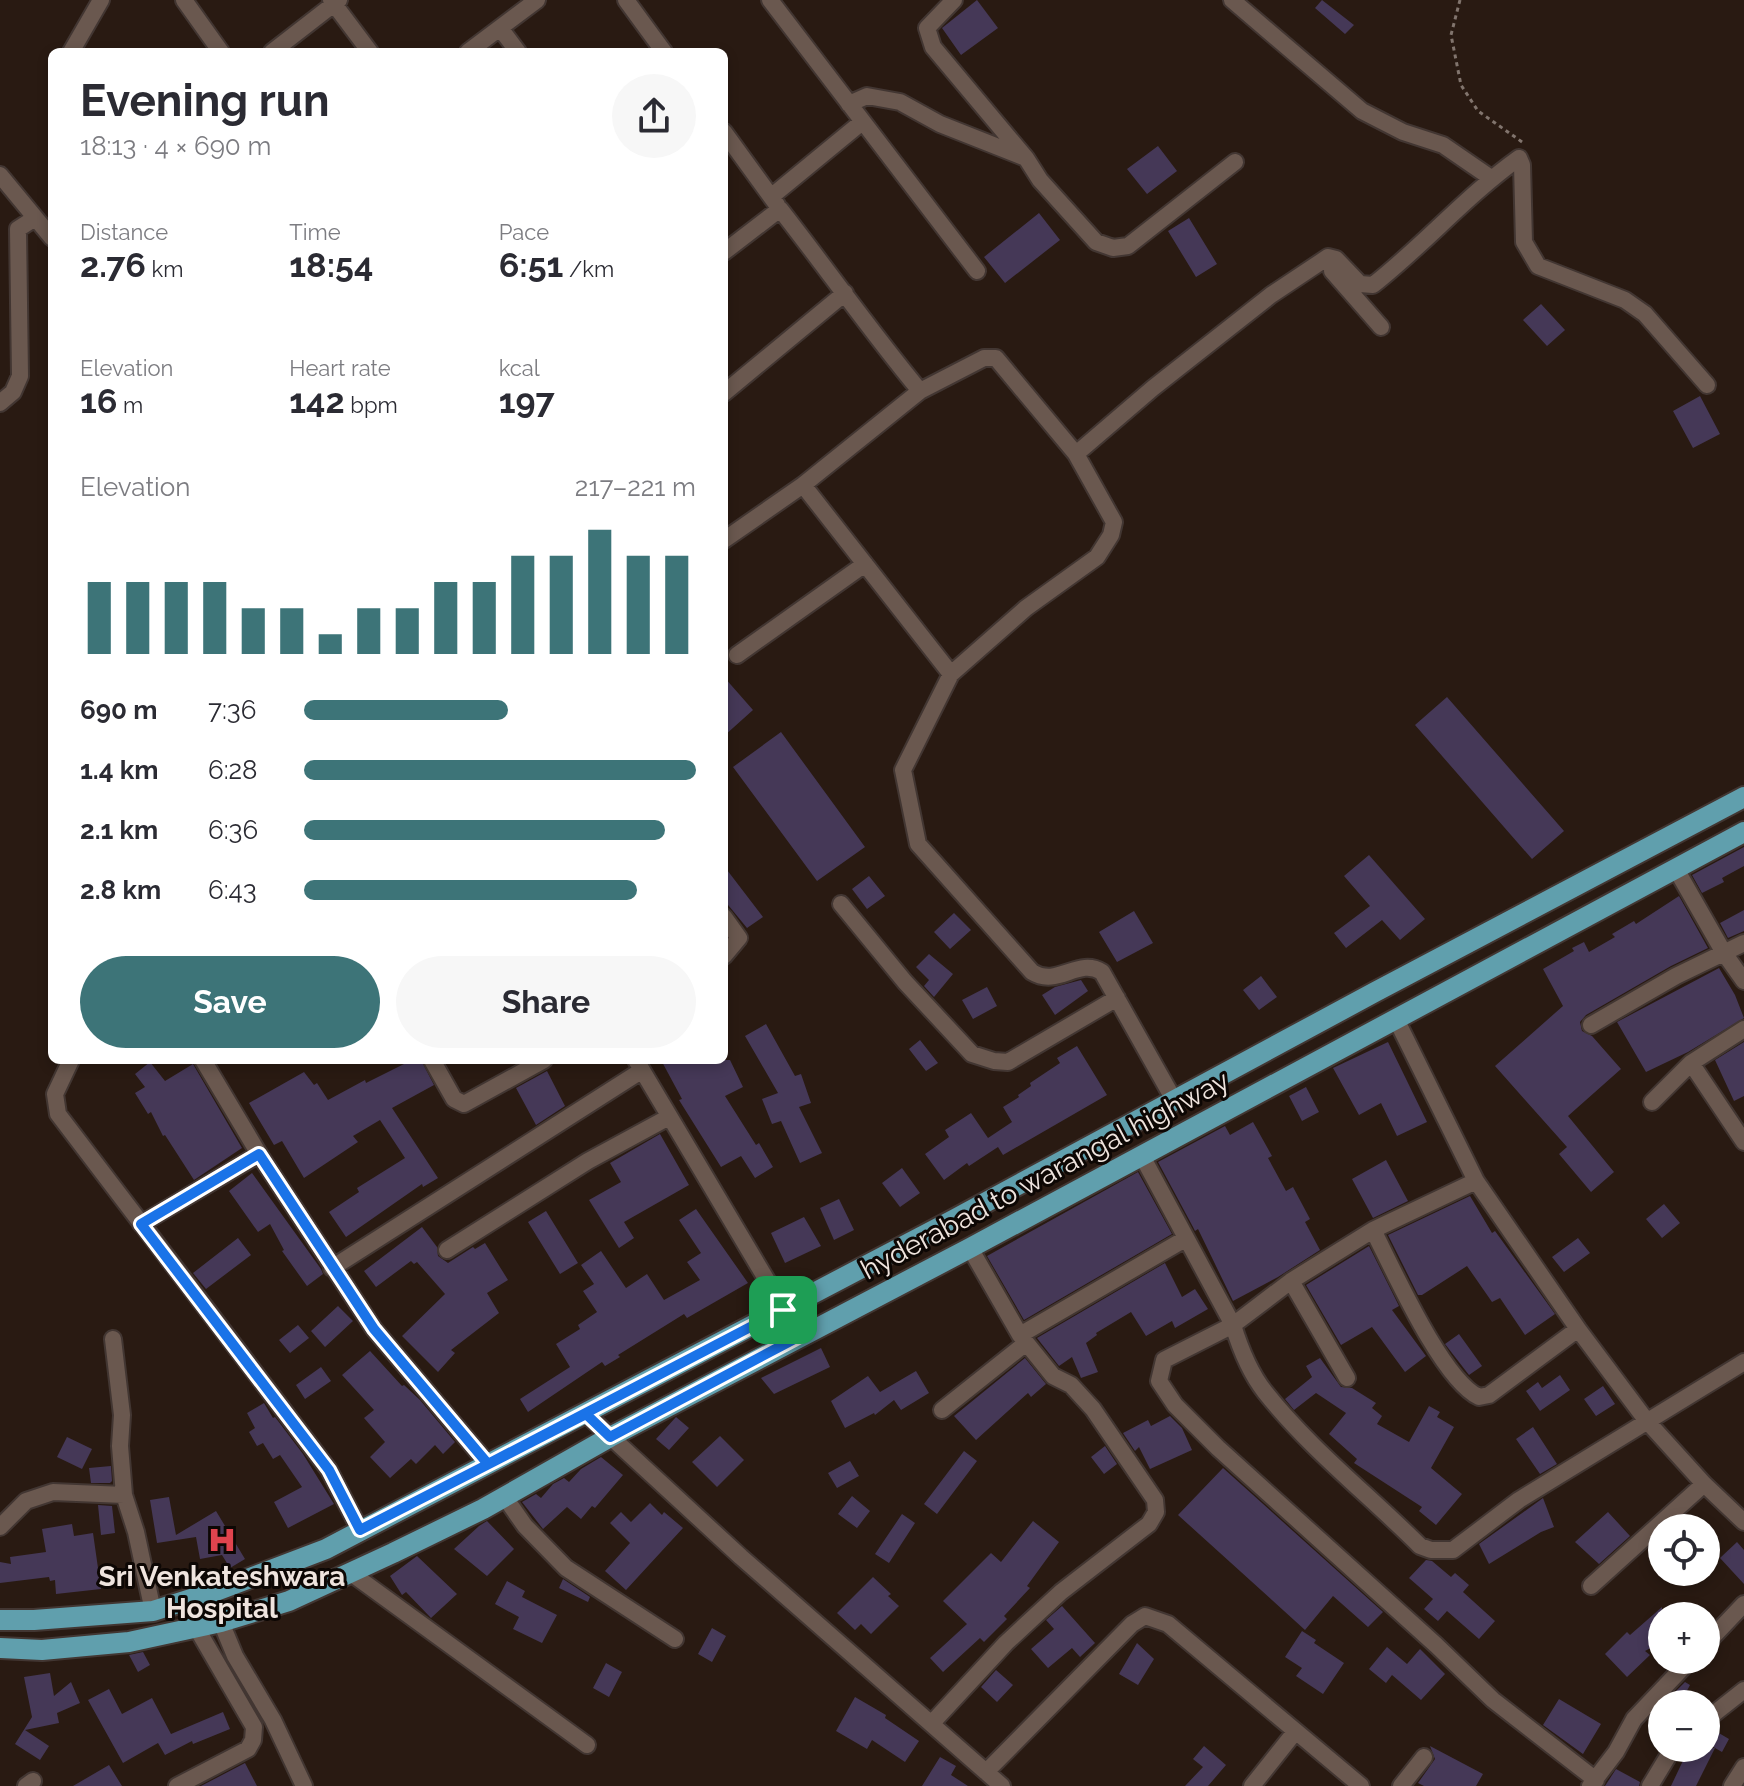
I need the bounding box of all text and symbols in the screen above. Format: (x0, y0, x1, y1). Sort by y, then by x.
button: share (612, 74, 696, 158)
text: Evening run (80, 75, 329, 126)
text: 18:13 · 4 × 690 m (80, 131, 271, 161)
text: Distance (80, 219, 168, 245)
text: Time (289, 219, 341, 245)
text: Pace (499, 219, 549, 245)
text: 2.76 (80, 245, 146, 285)
text: 18:54 (289, 245, 373, 285)
text: 6:51 (499, 245, 563, 285)
text: km (146, 256, 183, 282)
text: /km (563, 256, 614, 282)
text: Elevation (80, 355, 173, 381)
text: Heart rate (289, 355, 391, 381)
text: kcal (499, 355, 540, 381)
text: 16 (80, 381, 117, 421)
text: 142 (289, 381, 345, 421)
text: 197 (499, 381, 555, 421)
text: m (117, 392, 143, 418)
text: bpm (345, 392, 398, 418)
text: Elevation (80, 472, 190, 502)
text: 217–221 m (575, 472, 696, 502)
text: 690 m (80, 695, 158, 725)
text: 7:36 (208, 695, 256, 725)
text: 1.4 km (80, 755, 159, 785)
text: 6:28 (208, 755, 258, 785)
text: 2.1 km (80, 815, 158, 845)
text: 6:36 (208, 815, 258, 845)
text: 2.8 km (80, 875, 161, 905)
text: 6:43 (208, 875, 257, 905)
button: Save (80, 956, 380, 1048)
button: Share (396, 956, 696, 1048)
street label: hyderabad to warangal highway (855, 1064, 1235, 1286)
pin (749, 1276, 817, 1344)
icon: arrive (761, 1288, 805, 1332)
map controls (1648, 1514, 1720, 1762)
button: locate (1648, 1514, 1720, 1586)
hospital icon: Sri Venkateshwara Hospital (207, 1525, 237, 1555)
place label: Sri Venkateshwara Hospital (99, 1560, 345, 1625)
button: + (1648, 1602, 1720, 1674)
button: − (1648, 1690, 1720, 1762)

